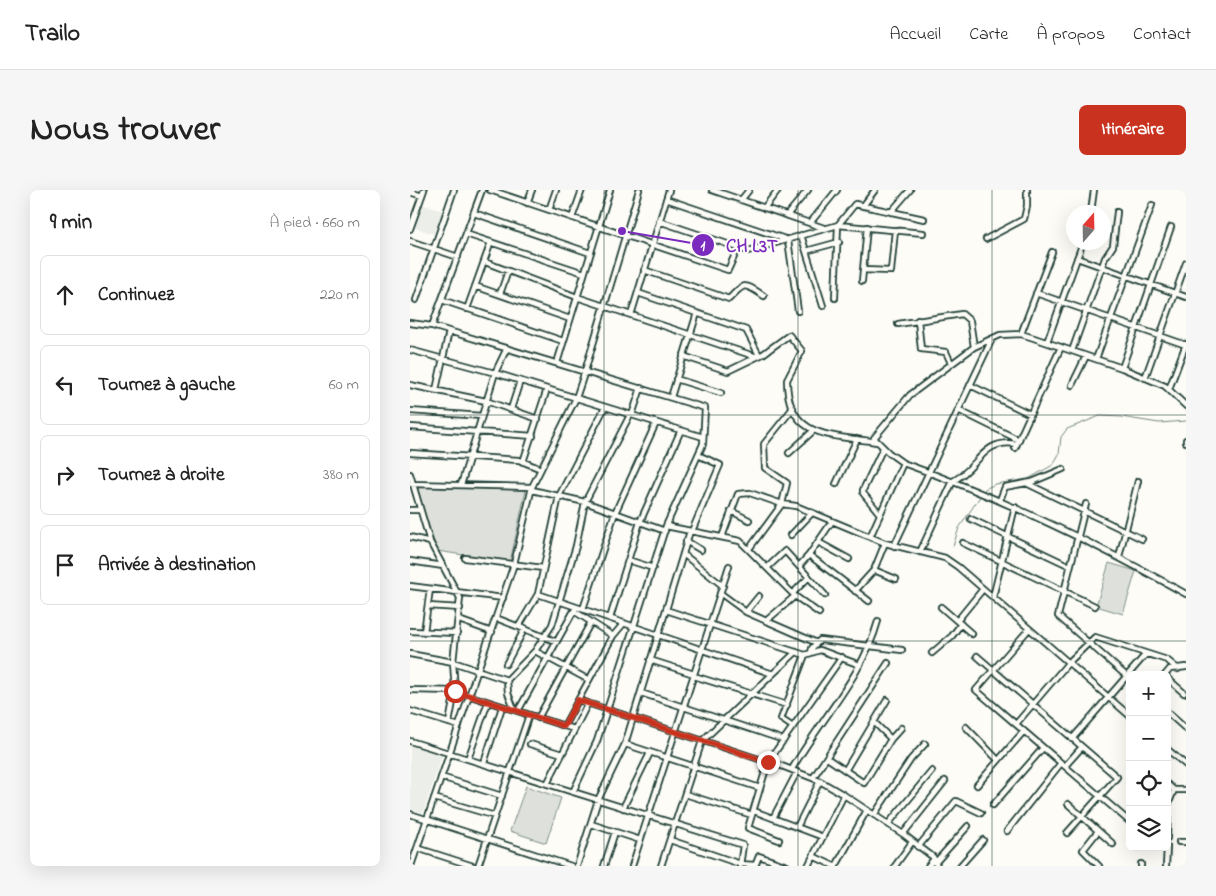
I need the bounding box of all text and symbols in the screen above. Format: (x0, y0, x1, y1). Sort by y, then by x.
text: Trailo (25, 17, 80, 52)
text: Accueil (889, 22, 941, 48)
text: Carte (969, 22, 1008, 48)
text: À propos (1036, 22, 1105, 48)
text: Contact (1133, 22, 1191, 48)
text: Nous trouver (30, 105, 220, 156)
button: Itinéraire (1079, 105, 1186, 155)
north arrow (1066, 205, 1111, 250)
text: 9 min (50, 208, 92, 238)
text: À pied · 660 m (270, 211, 360, 235)
callout: CH L3T (691, 228, 788, 262)
text: CH L3T (726, 234, 778, 261)
text: 1 (701, 235, 706, 257)
icon: ahead (51, 281, 79, 309)
text: Continuez (98, 282, 174, 309)
text: 220 m (320, 283, 359, 307)
icon: left (51, 371, 79, 399)
text: Tournez à gauche (98, 372, 235, 399)
text: 60 m (329, 373, 359, 397)
icon: right (51, 461, 79, 489)
text: Tournez à droite (98, 462, 224, 489)
text: 380 m (323, 463, 359, 487)
icon: arrive (51, 551, 79, 579)
text: Arrivée à destination (98, 552, 256, 579)
map controls (1126, 671, 1171, 851)
button: + (1126, 671, 1171, 716)
route start (444, 680, 467, 703)
button: − (1126, 716, 1171, 761)
route end (757, 751, 780, 774)
button: locate (1126, 761, 1171, 806)
button: layers (1126, 806, 1171, 851)

